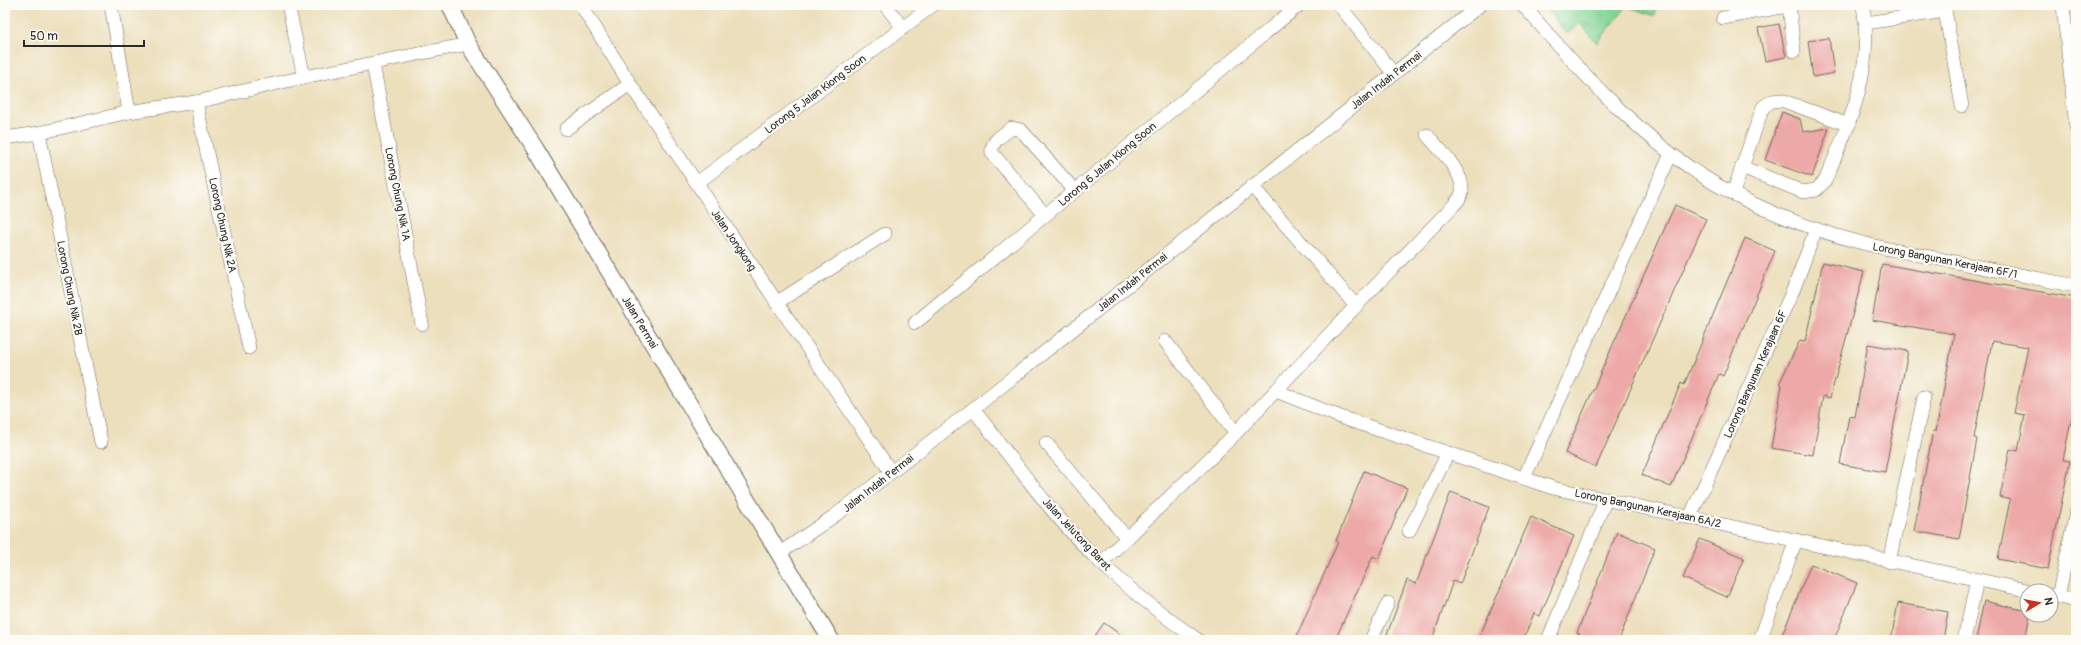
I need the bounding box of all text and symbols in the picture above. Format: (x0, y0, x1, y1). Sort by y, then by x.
scale bar (24, 22, 144, 48)
text: 50 m (30, 29, 58, 44)
street label: Jalan Indah Permai (1348, 49, 1424, 112)
street label: Lorong 5 Jalan Kiong Soon (762, 52, 868, 137)
street label: Lorong 6 Jalan Kiong Soon (1056, 120, 1159, 209)
street label: Lorong Chung Nik 1A (382, 146, 413, 242)
street label: Lorong Chung Nik 2A (206, 176, 239, 274)
street label: Jalan Jongkong (708, 207, 759, 274)
street label: Lorong Chung Nik 2B (54, 240, 85, 337)
street label: Lorong Bangunan Kerajaan 6F/1 (1871, 240, 2018, 281)
street label: Jalan Indah Permai (1095, 250, 1170, 315)
street label: Jalan Permai (619, 294, 660, 351)
street label: Lorong Bangunan Kerajaan 6F (1721, 308, 1790, 440)
street label: Jalan Indah Permai (840, 452, 916, 515)
street label: Lorong Bangunan Kerajaan 6A/2 (1573, 487, 1722, 530)
street label: Jalan Jelutong Barat (1040, 495, 1114, 574)
north arrow (2019, 583, 2059, 623)
text: N (2041, 597, 2056, 607)

